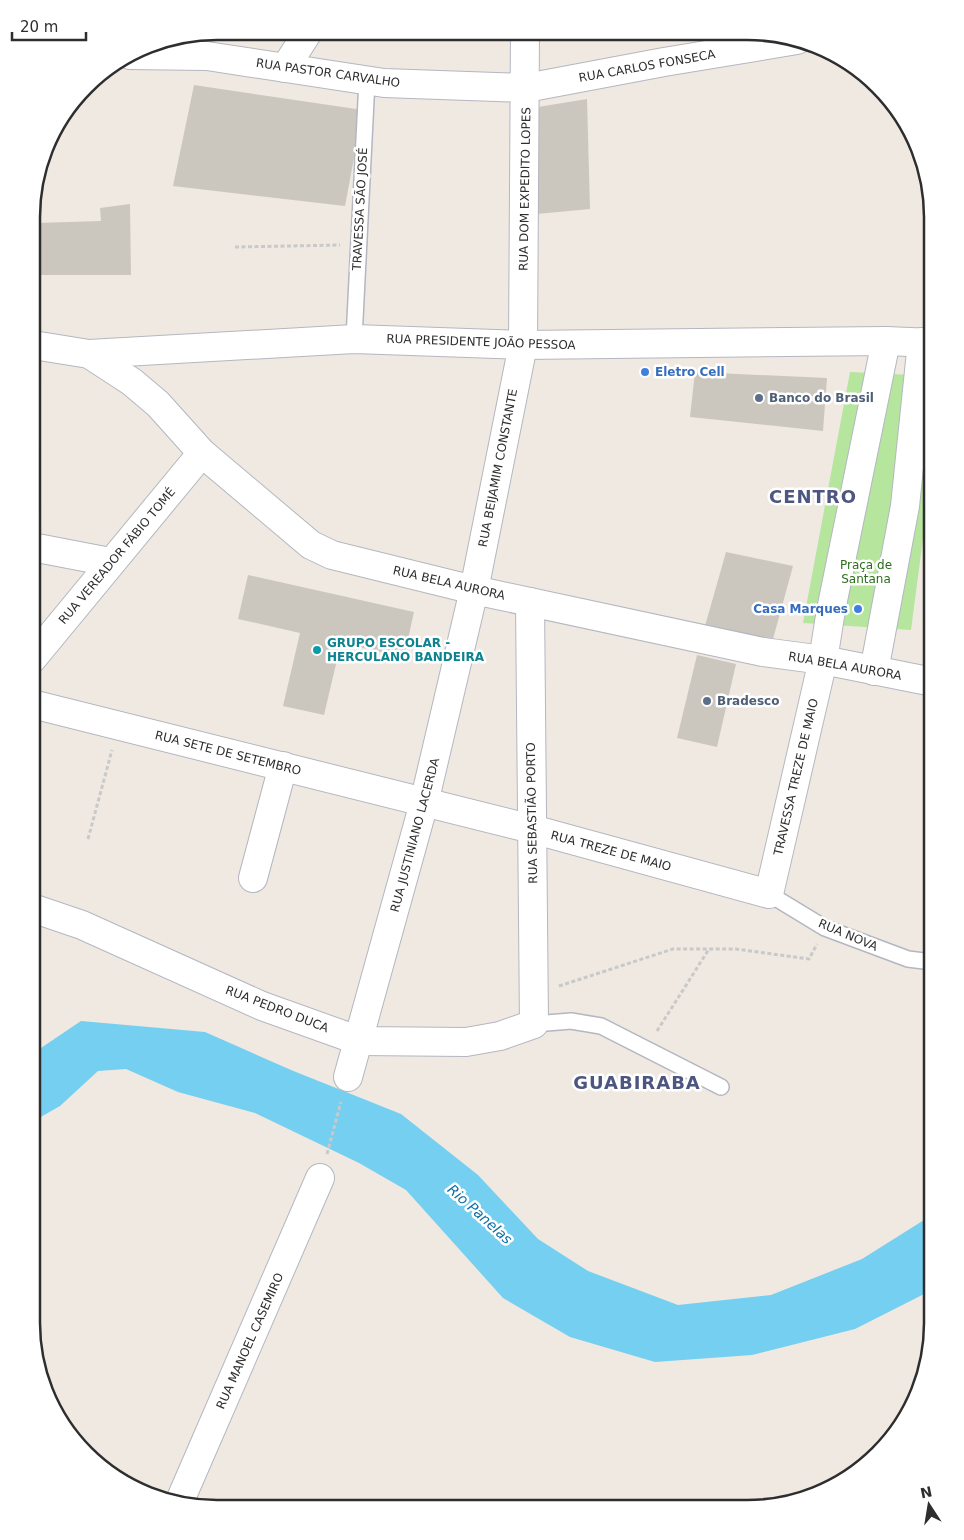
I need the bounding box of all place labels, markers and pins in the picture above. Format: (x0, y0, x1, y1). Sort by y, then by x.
place label: Eletro Cell (655, 365, 725, 379)
marker: Eletro Cell (639, 366, 651, 378)
place label: Banco do Brasil (769, 391, 874, 405)
marker: Banco do Brasil (753, 392, 765, 404)
place label: Casa Marques (753, 602, 848, 616)
marker: Casa Marques (852, 603, 864, 615)
place label: GRUPO ESCOLAR - HERCULANO BANDEIRA (327, 636, 485, 664)
marker: GRUPO ESCOLAR - HERCULANO BANDEIRA (311, 644, 323, 656)
place label: Bradesco (717, 694, 779, 708)
marker: Bradesco (701, 695, 713, 707)

